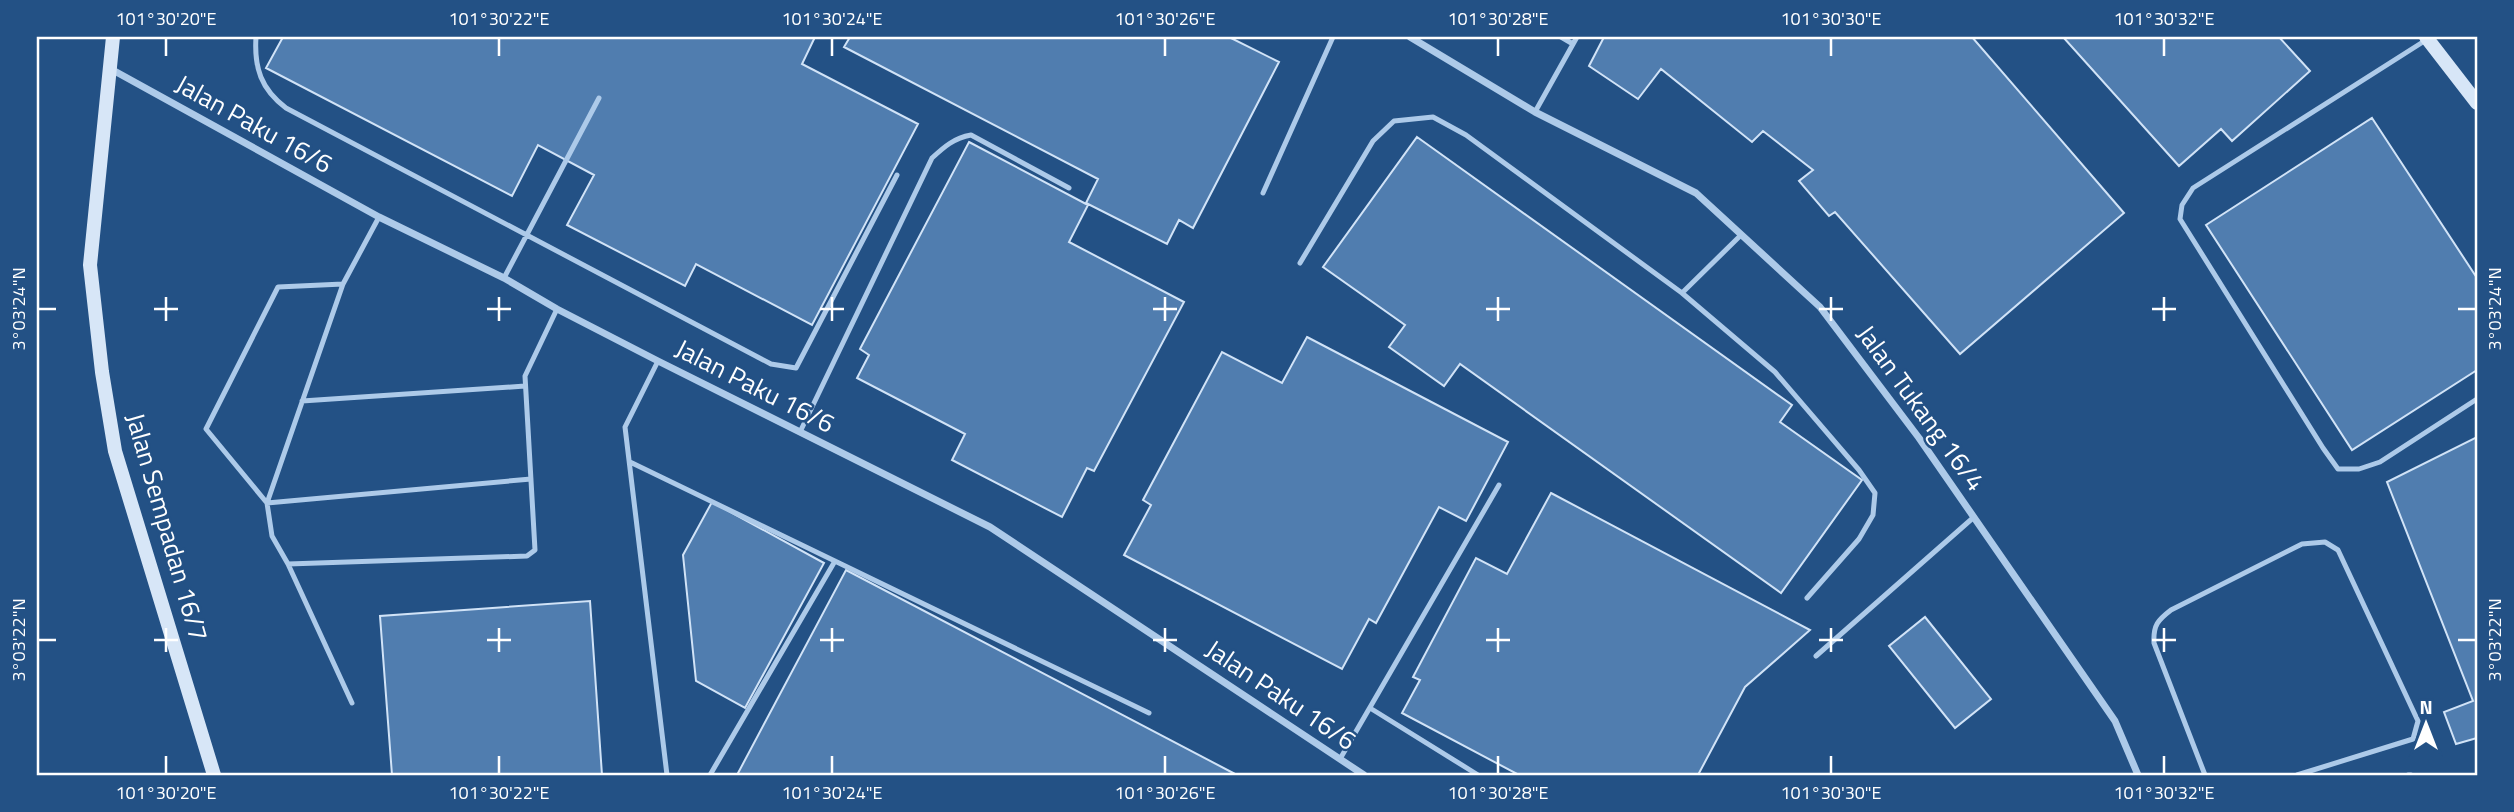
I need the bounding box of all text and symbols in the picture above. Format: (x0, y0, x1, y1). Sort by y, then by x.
text: 101°30'20"E (115, 5, 217, 32)
text: 101°30'22"E (448, 5, 550, 32)
text: 101°30'24"E (781, 5, 883, 32)
text: 101°30'26"E (1114, 5, 1216, 32)
text: 101°30'28"E (1447, 5, 1549, 32)
text: 101°30'30"E (1780, 5, 1882, 32)
text: 101°30'32"E (2113, 5, 2215, 32)
street label: Jalan Paku 16/6 (169, 64, 340, 183)
text: 3°03'24"N (5, 267, 32, 351)
text: 3°03'24"N (2481, 267, 2508, 351)
street label: Jalan Tukang 16/4 (1848, 316, 1995, 499)
street label: Jalan Paku 16/6 (669, 329, 842, 442)
street label: Jalan Sempadan 16/7 (116, 408, 219, 646)
text: 3°03'22"N (5, 598, 32, 682)
text: 3°03'22"N (2481, 598, 2508, 682)
street label: Jalan Paku 16/6 (1198, 630, 1364, 759)
north arrow (2392, 690, 2462, 760)
text: N (2419, 692, 2433, 721)
text: 101°30'20"E (115, 779, 217, 806)
text: 101°30'22"E (448, 779, 550, 806)
text: 101°30'24"E (781, 779, 883, 806)
text: 101°30'26"E (1114, 779, 1216, 806)
text: 101°30'28"E (1447, 779, 1549, 806)
text: 101°30'30"E (1780, 779, 1882, 806)
text: 101°30'32"E (2113, 779, 2215, 806)

